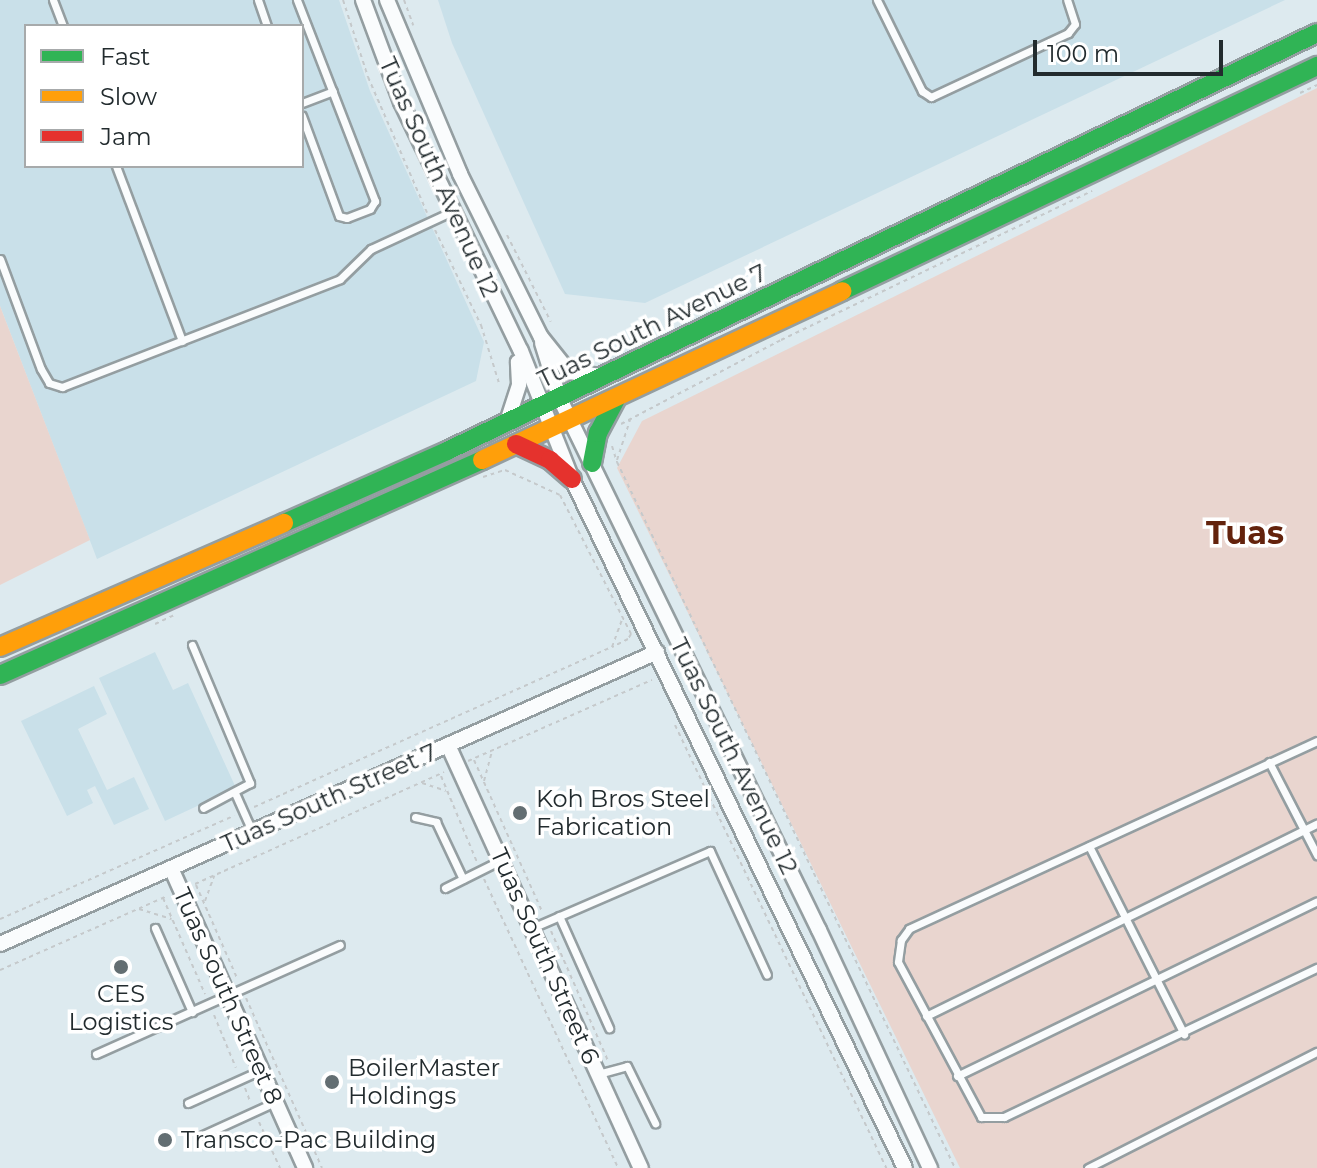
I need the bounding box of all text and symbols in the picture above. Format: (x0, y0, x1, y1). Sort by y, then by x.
legend (24, 24, 304, 168)
scale bar (1037, 24, 1227, 74)
text: 100 m (1047, 39, 1119, 68)
text: Fast (100, 42, 150, 71)
street label: Tuas South Avenue 12 (373, 53, 505, 301)
text: Slow (100, 82, 157, 111)
text: Jam (100, 122, 152, 151)
street label: Tuas South Avenue 7 (533, 258, 771, 394)
district label: Tuas (1206, 514, 1284, 552)
street label: Tuas South Avenue 12 (664, 633, 804, 879)
street label: Tuas South Street 7 (217, 737, 441, 859)
place label: Koh Bros Steel Fabrication (536, 785, 710, 841)
marker: Koh Bros Steel Fabrication (511, 804, 529, 822)
street label: Tuas South Street 6 (484, 844, 606, 1068)
street label: Tuas South Street 8 (167, 883, 289, 1109)
marker: CES Logistics (112, 958, 130, 976)
place label: CES Logistics (68, 980, 174, 1036)
place label: BoilerMaster Holdings (348, 1054, 500, 1110)
marker: BoilerMaster Holdings (323, 1073, 341, 1091)
place label: Transco-Pac Building (181, 1126, 436, 1154)
marker: Transco-Pac Building (156, 1131, 174, 1149)

